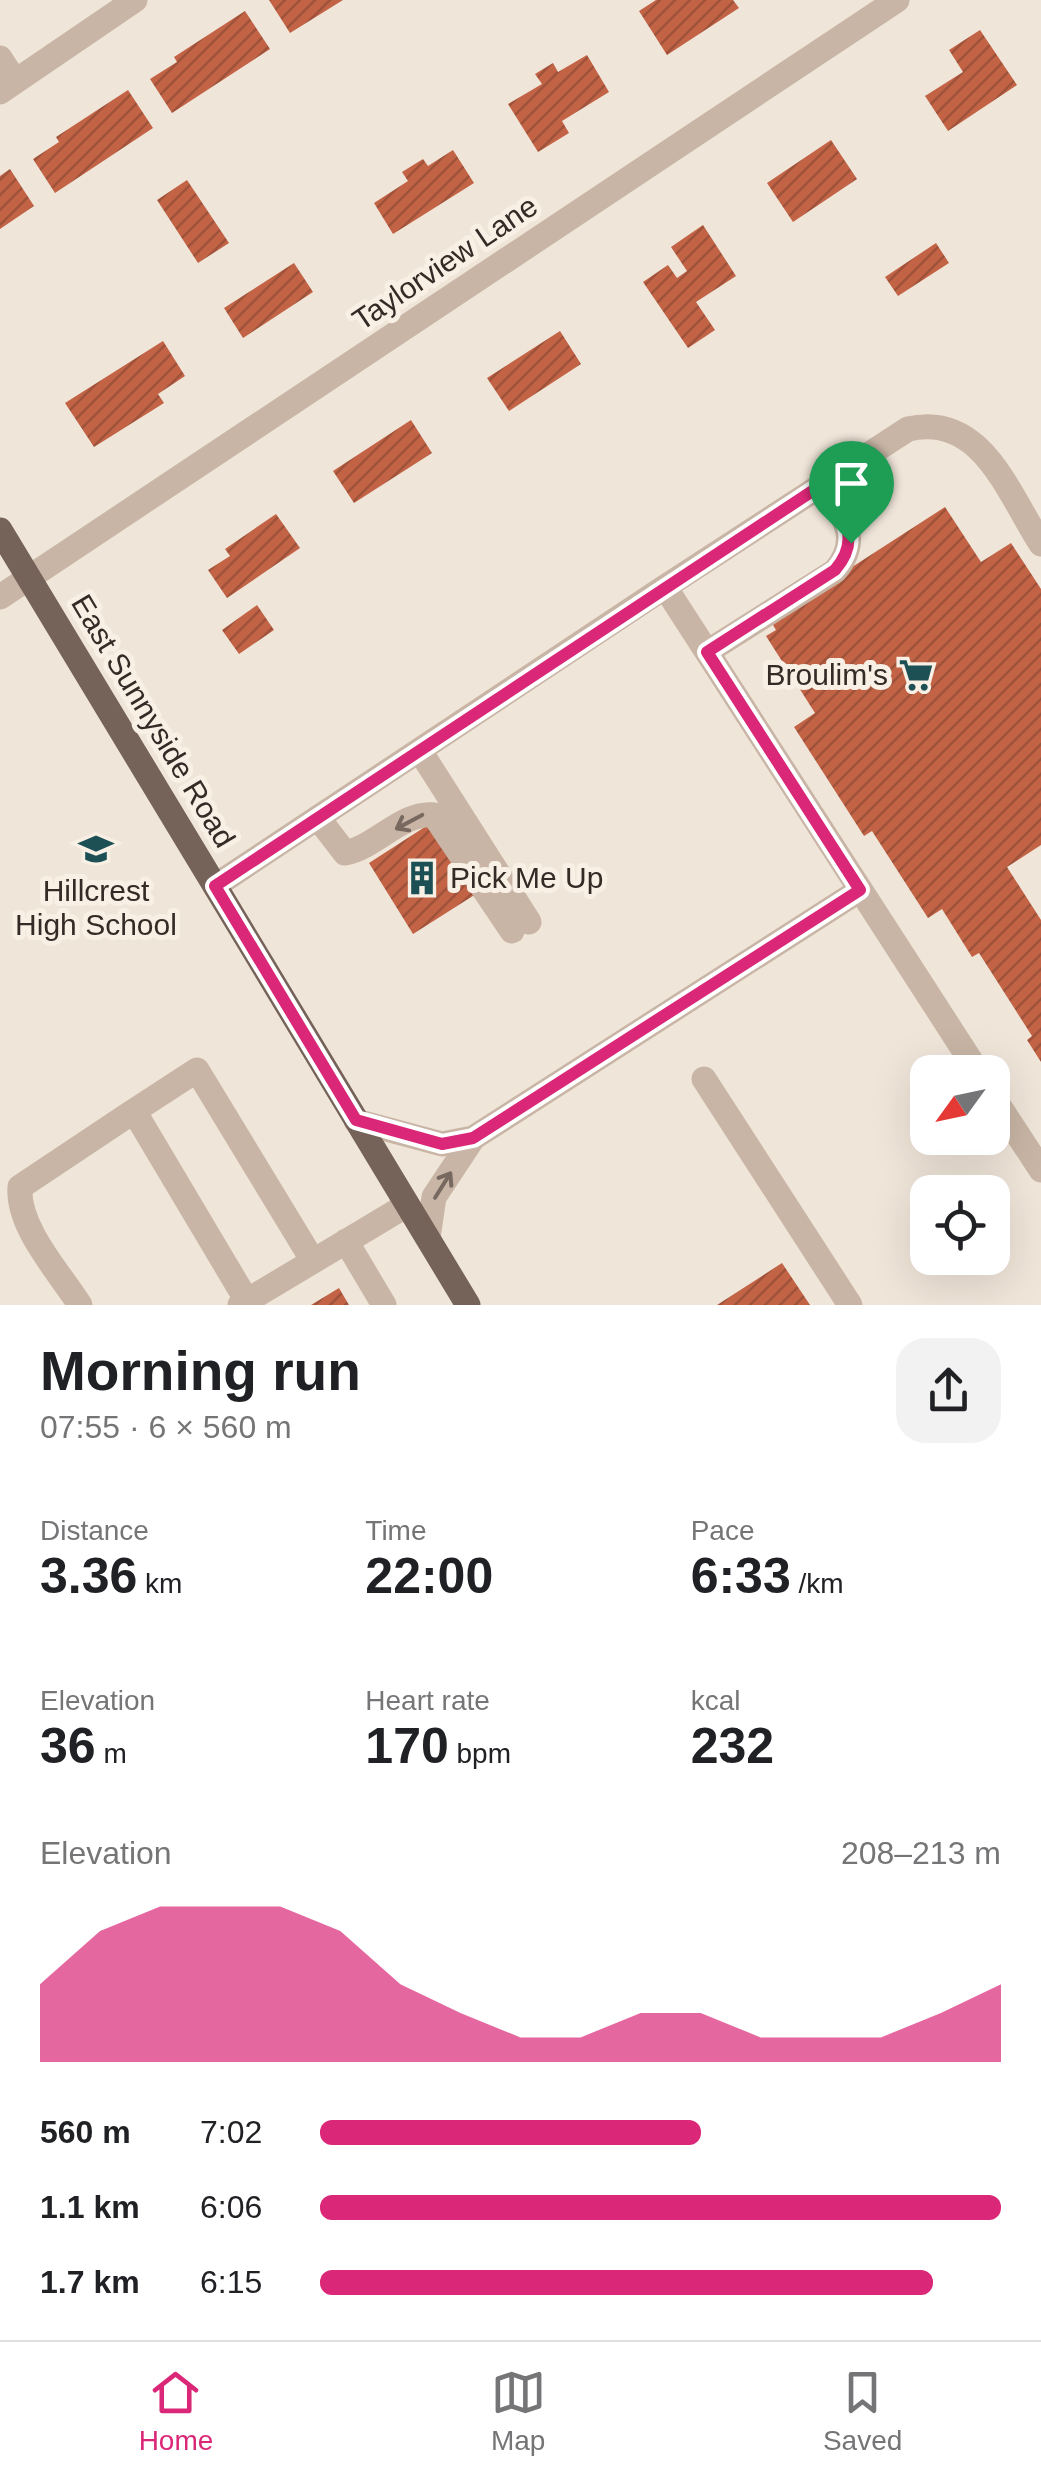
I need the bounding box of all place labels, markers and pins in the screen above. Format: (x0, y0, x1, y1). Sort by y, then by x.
pin (809, 441, 894, 544)
supermarket icon: Broulim's (897, 656, 935, 694)
place label: Broulim's (766, 658, 888, 691)
school or university icon: Hillcrest High School (77, 830, 115, 868)
building icon: Pick Me Up (403, 859, 441, 897)
place label: Pick Me Up (450, 861, 603, 894)
place label: Hillcrest High School (15, 874, 177, 941)

